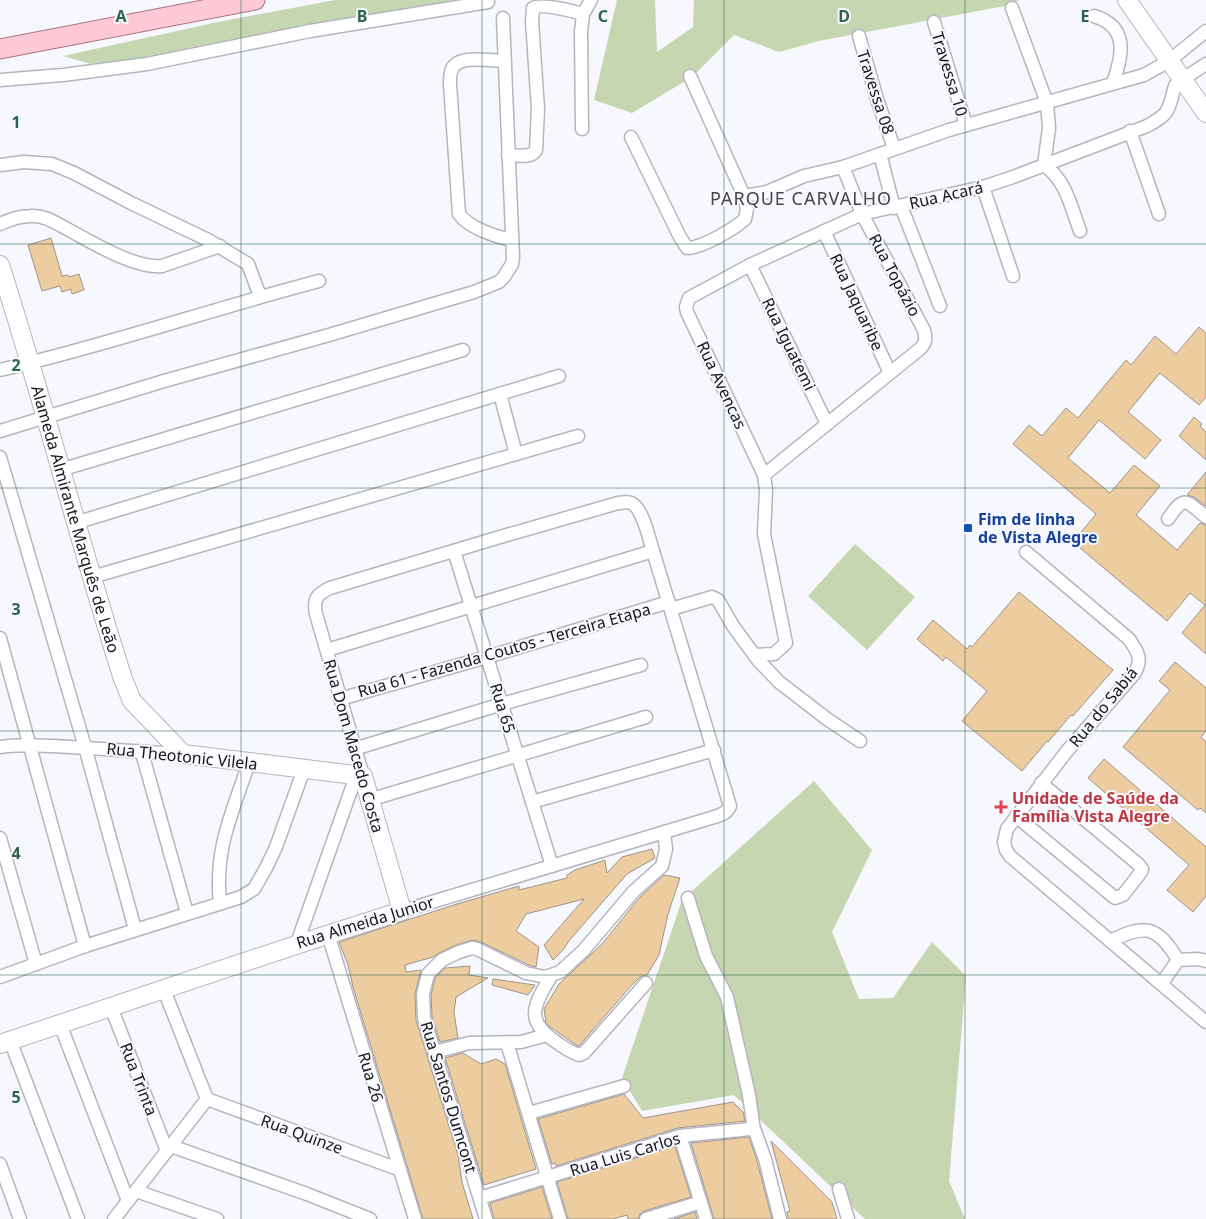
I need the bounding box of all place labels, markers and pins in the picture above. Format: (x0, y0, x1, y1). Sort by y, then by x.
place label: Fim de linha de Vista Alegre (978, 508, 1098, 548)
marker: Fim de linha de Vista Alegre (962, 522, 974, 534)
place label: Unidade de Saúde da Família Vista Alegre (1012, 787, 1179, 827)
marker: Unidade de Saúde da Família Vista Alegre (994, 800, 1008, 814)

